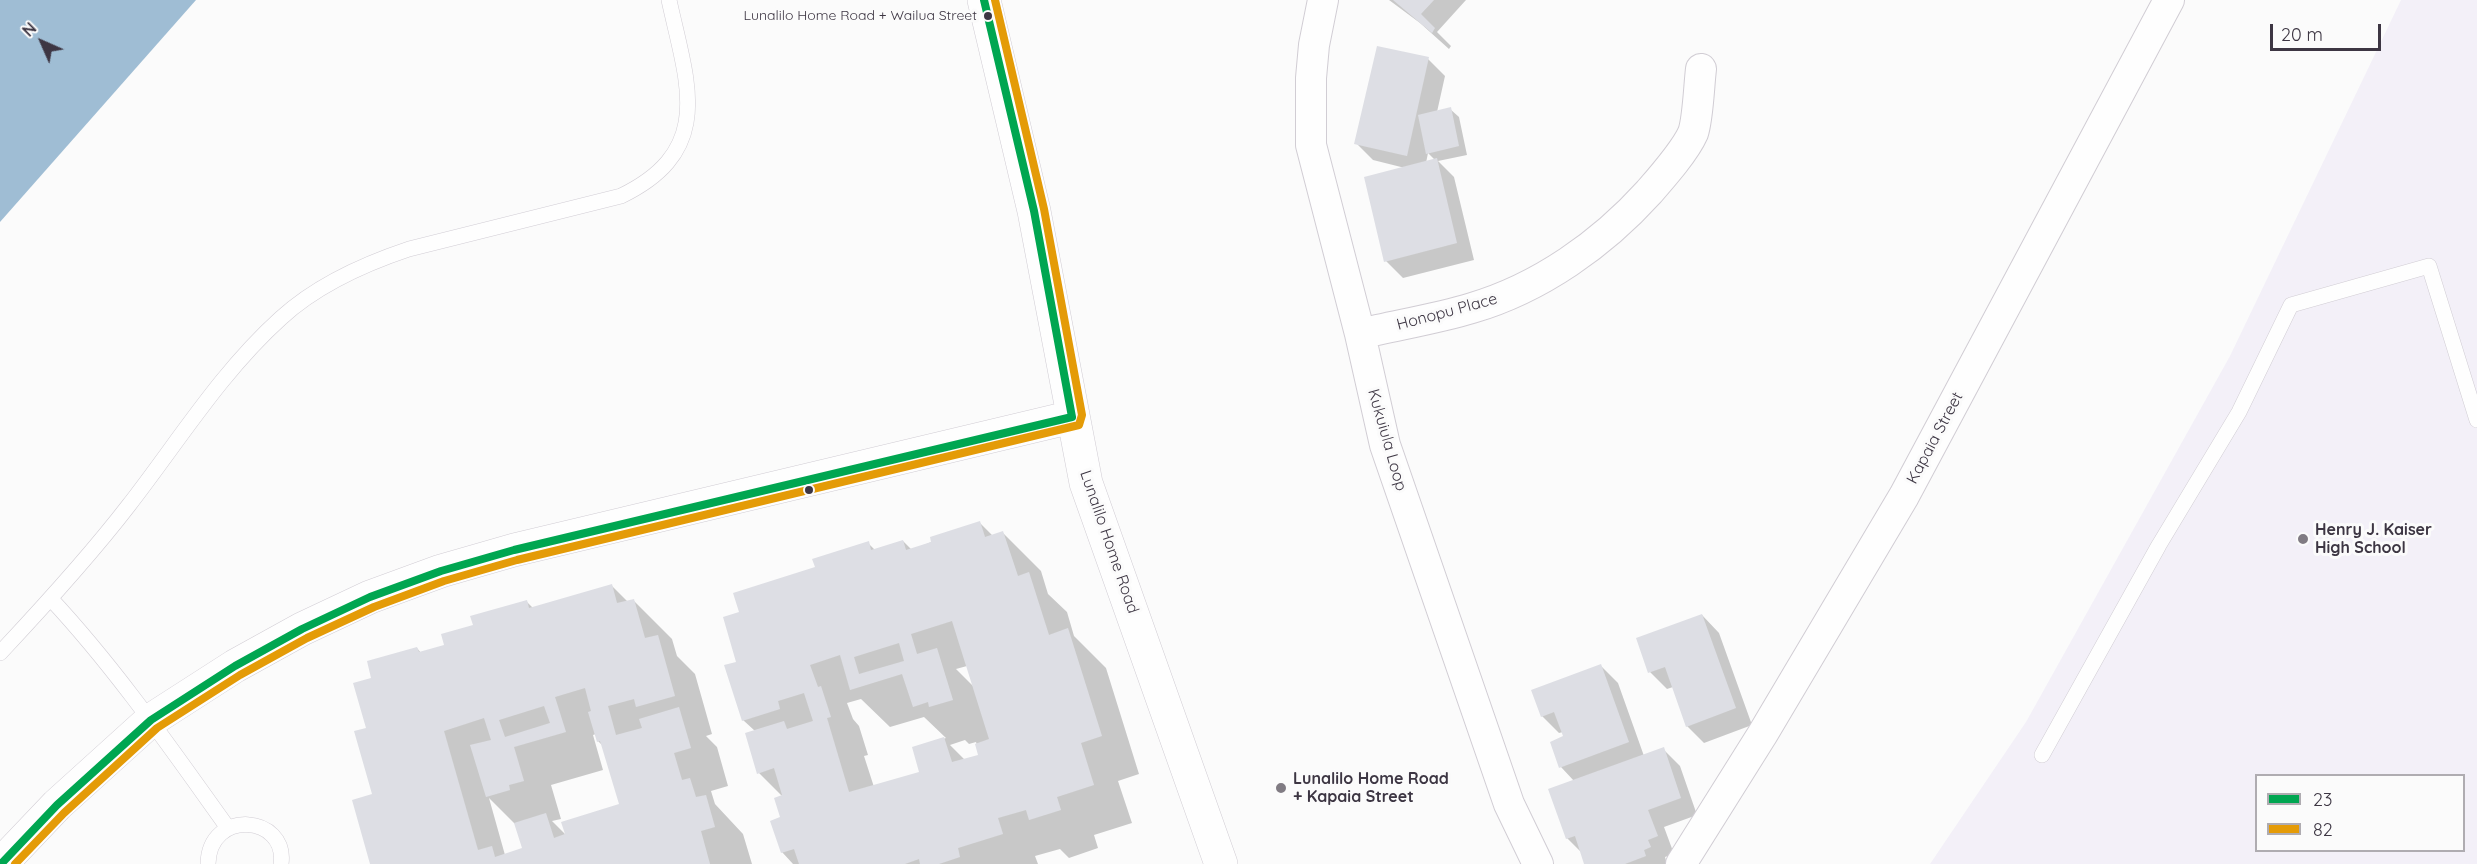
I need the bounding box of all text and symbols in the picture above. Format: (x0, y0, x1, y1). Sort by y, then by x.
place label: Lunalilo Home Road + Wailua Street (744, 8, 977, 24)
marker: Lunalilo Home Road + Wailua Street (982, 10, 994, 22)
north arrow (12, 12, 72, 72)
scale bar (2273, 12, 2384, 50)
text: N (18, 18, 40, 41)
text: 20 m (2281, 23, 2323, 46)
street label: Honopu Place (1395, 289, 1499, 335)
street label: Kukuiula Loop (1363, 387, 1411, 493)
street label: Kapaia Street (1903, 389, 1967, 487)
street label: Lunalilo Home Road (1075, 468, 1143, 616)
unlabelled marker (803, 484, 815, 496)
place label: Henry J. Kaiser High School (2315, 520, 2432, 558)
marker: Henry J. Kaiser High School (2296, 532, 2310, 546)
place label: Lunalilo Home Road + Kapaia Street (1293, 769, 1449, 807)
legend (2255, 774, 2465, 852)
marker: Lunalilo Home Road + Kapaia Street (1274, 781, 1288, 795)
text: 23 (2313, 788, 2332, 811)
text: 82 (2313, 818, 2333, 841)

